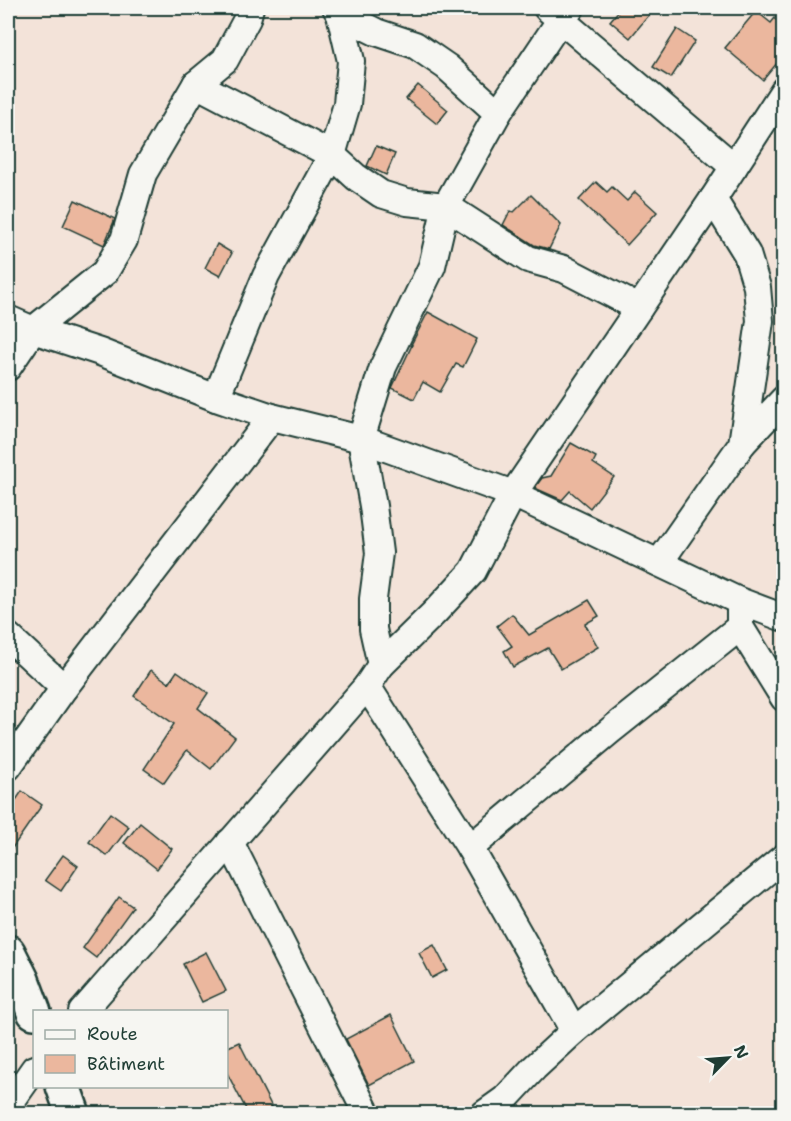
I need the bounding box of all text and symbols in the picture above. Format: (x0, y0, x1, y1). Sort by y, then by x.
legend (33, 1010, 228, 1088)
text: Route (87, 1022, 138, 1046)
north arrow (698, 1028, 758, 1088)
text: N (729, 1042, 753, 1062)
text: Bâtiment (87, 1052, 165, 1076)

